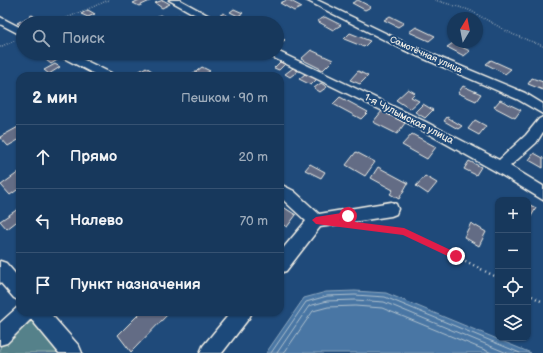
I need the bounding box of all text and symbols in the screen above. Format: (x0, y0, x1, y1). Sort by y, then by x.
north arrow (447, 12, 483, 48)
search box (16, 16, 284, 60)
icon: search (30, 27, 52, 49)
text: Поиск (62, 29, 105, 48)
street label: Самотёчная улица (388, 34, 465, 76)
text: 2 мин (32, 88, 78, 108)
text: Пешком · 90 m (181, 90, 268, 106)
street label: 1-я Чулымская улица (362, 91, 456, 147)
icon: ahead (32, 146, 54, 168)
text: Прямо (70, 147, 117, 166)
text: 20 m (238, 149, 268, 165)
map controls (495, 197, 531, 341)
button: + (495, 197, 531, 233)
route start (339, 207, 357, 225)
icon: left (32, 210, 54, 232)
text: Налево (70, 211, 123, 230)
text: 70 m (240, 213, 268, 229)
button: − (495, 233, 531, 269)
route end (447, 247, 465, 265)
button: locate (495, 269, 531, 305)
icon: arrive (32, 274, 54, 296)
text: Пункт назначения (70, 275, 201, 294)
button: layers (495, 305, 531, 341)

